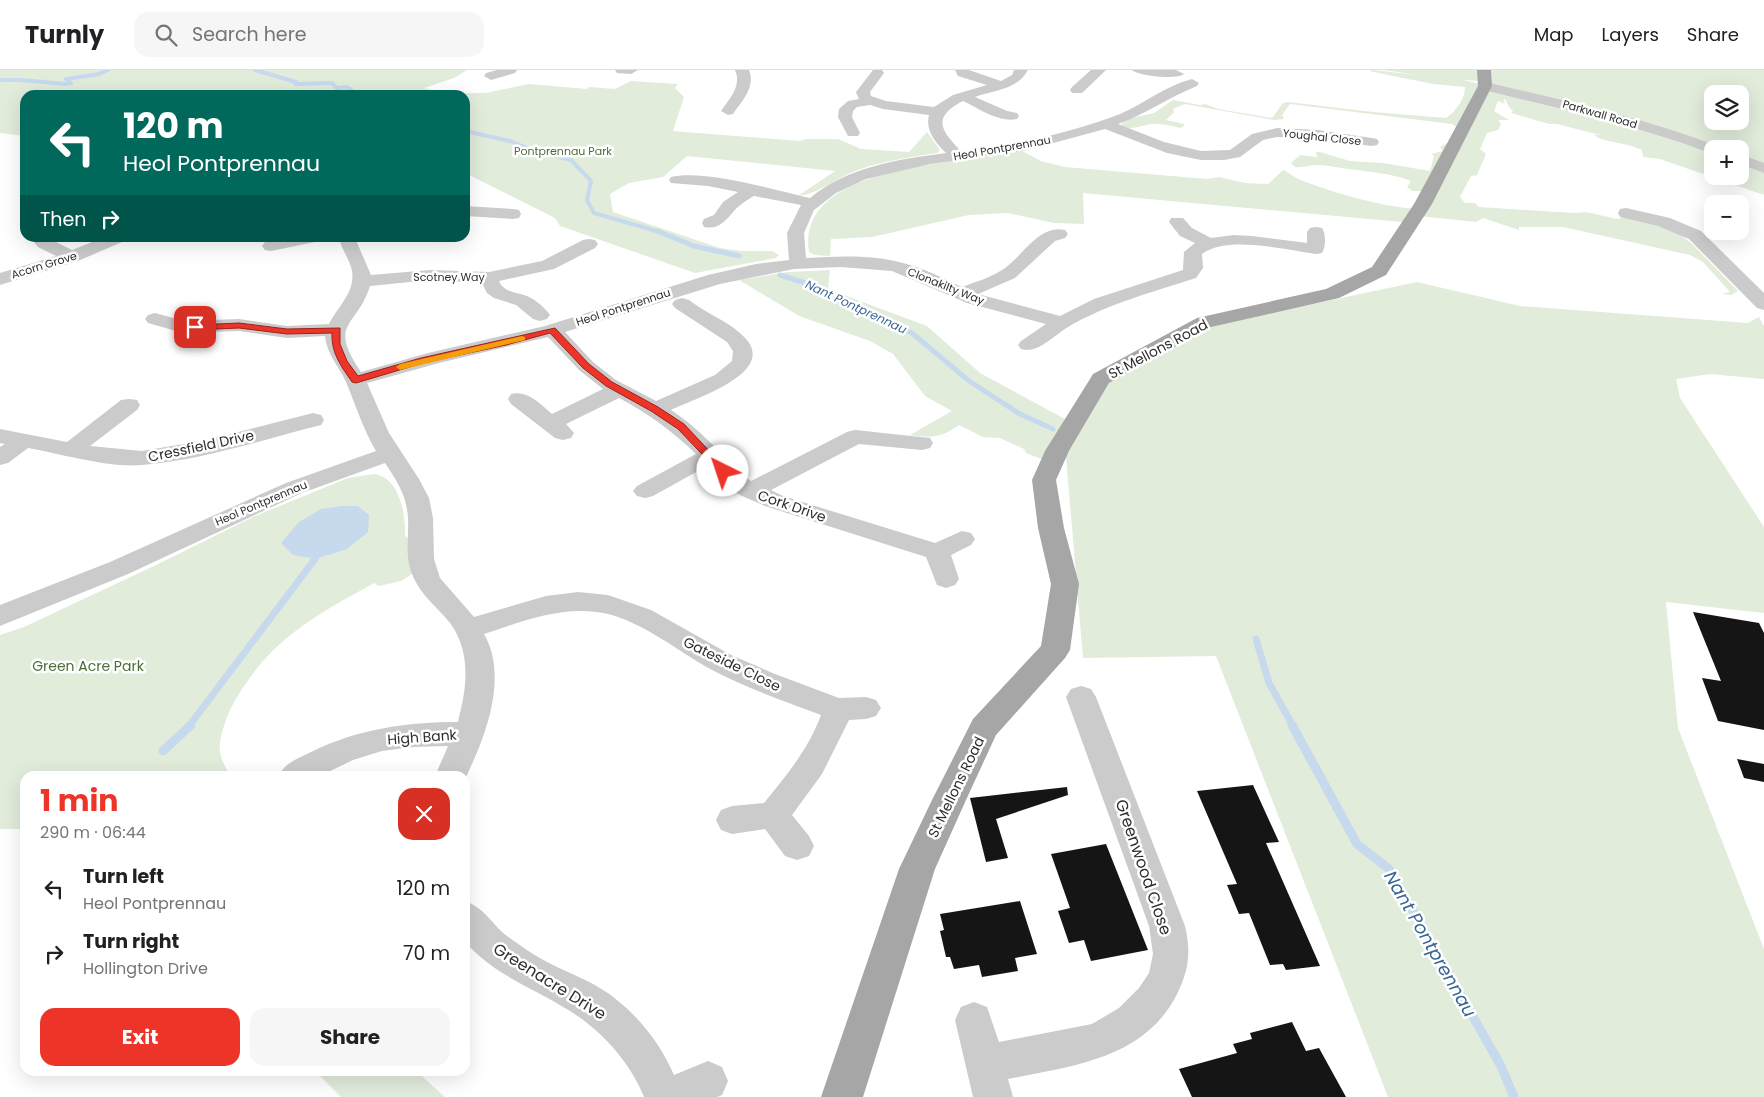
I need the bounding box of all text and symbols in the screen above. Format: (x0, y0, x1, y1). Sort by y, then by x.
search box (134, 12, 484, 57)
text: Turnly (25, 18, 104, 51)
icon: search (152, 21, 180, 49)
text: Search here (192, 21, 307, 48)
text: Map (1534, 22, 1574, 47)
text: Layers (1602, 22, 1659, 47)
text: Share (1687, 22, 1739, 47)
map controls (1704, 85, 1749, 240)
button: layers (1704, 85, 1749, 130)
street label: Parkwall Road (1561, 96, 1639, 132)
text: 120 m (123, 101, 223, 150)
icon: left (40, 110, 105, 175)
street label: Youghal Close (1282, 125, 1362, 149)
street label: Heol Pontprennau (952, 132, 1052, 164)
button: + (1704, 140, 1749, 185)
park label: Pontprennau Park (514, 143, 612, 159)
text: Heol Pontprennau (123, 148, 320, 179)
button: − (1704, 195, 1749, 240)
icon: right (96, 205, 124, 233)
text: Then (40, 206, 86, 233)
street label: Acorn Grove (9, 247, 79, 283)
street label: Clonakilty Way (905, 263, 987, 309)
street label: Scotney Way (413, 269, 486, 285)
water label: Nant Pontprennau (803, 276, 910, 338)
street label: Heol Pontprennau (574, 284, 672, 330)
pin (174, 306, 216, 348)
icon: arrive (181, 313, 209, 341)
street label: St Mellons Road (1105, 314, 1211, 384)
street label: Cressfield Drive (146, 425, 256, 467)
position arrow (696, 444, 748, 496)
street label: Heol Pontprennau (213, 476, 309, 530)
street label: Cork Drive (755, 485, 829, 527)
street label: Gateside Close (680, 632, 784, 696)
park label: Green Acre Park (32, 656, 145, 676)
street label: High Bank (387, 725, 458, 749)
street label: St Mellons Road (923, 733, 989, 841)
text: 1 min (40, 779, 118, 822)
button: close (398, 788, 450, 840)
street label: Greenwood Close (1110, 796, 1178, 938)
text: 290 m · 06:44 (40, 821, 146, 844)
text: Turn left (83, 863, 164, 890)
water label: Nant Pontprennau (1378, 866, 1483, 1021)
icon: left (40, 875, 68, 903)
text: 120 m (396, 875, 450, 902)
text: Heol Pontprennau (83, 892, 226, 915)
text: Turn right (83, 928, 179, 955)
street label: Greenacre Drive (489, 937, 611, 1025)
icon: right (40, 940, 68, 968)
text: 70 m (403, 940, 450, 967)
text: Hollington Drive (83, 957, 208, 980)
button: Exit (40, 1008, 240, 1066)
button: Share (250, 1008, 450, 1066)

